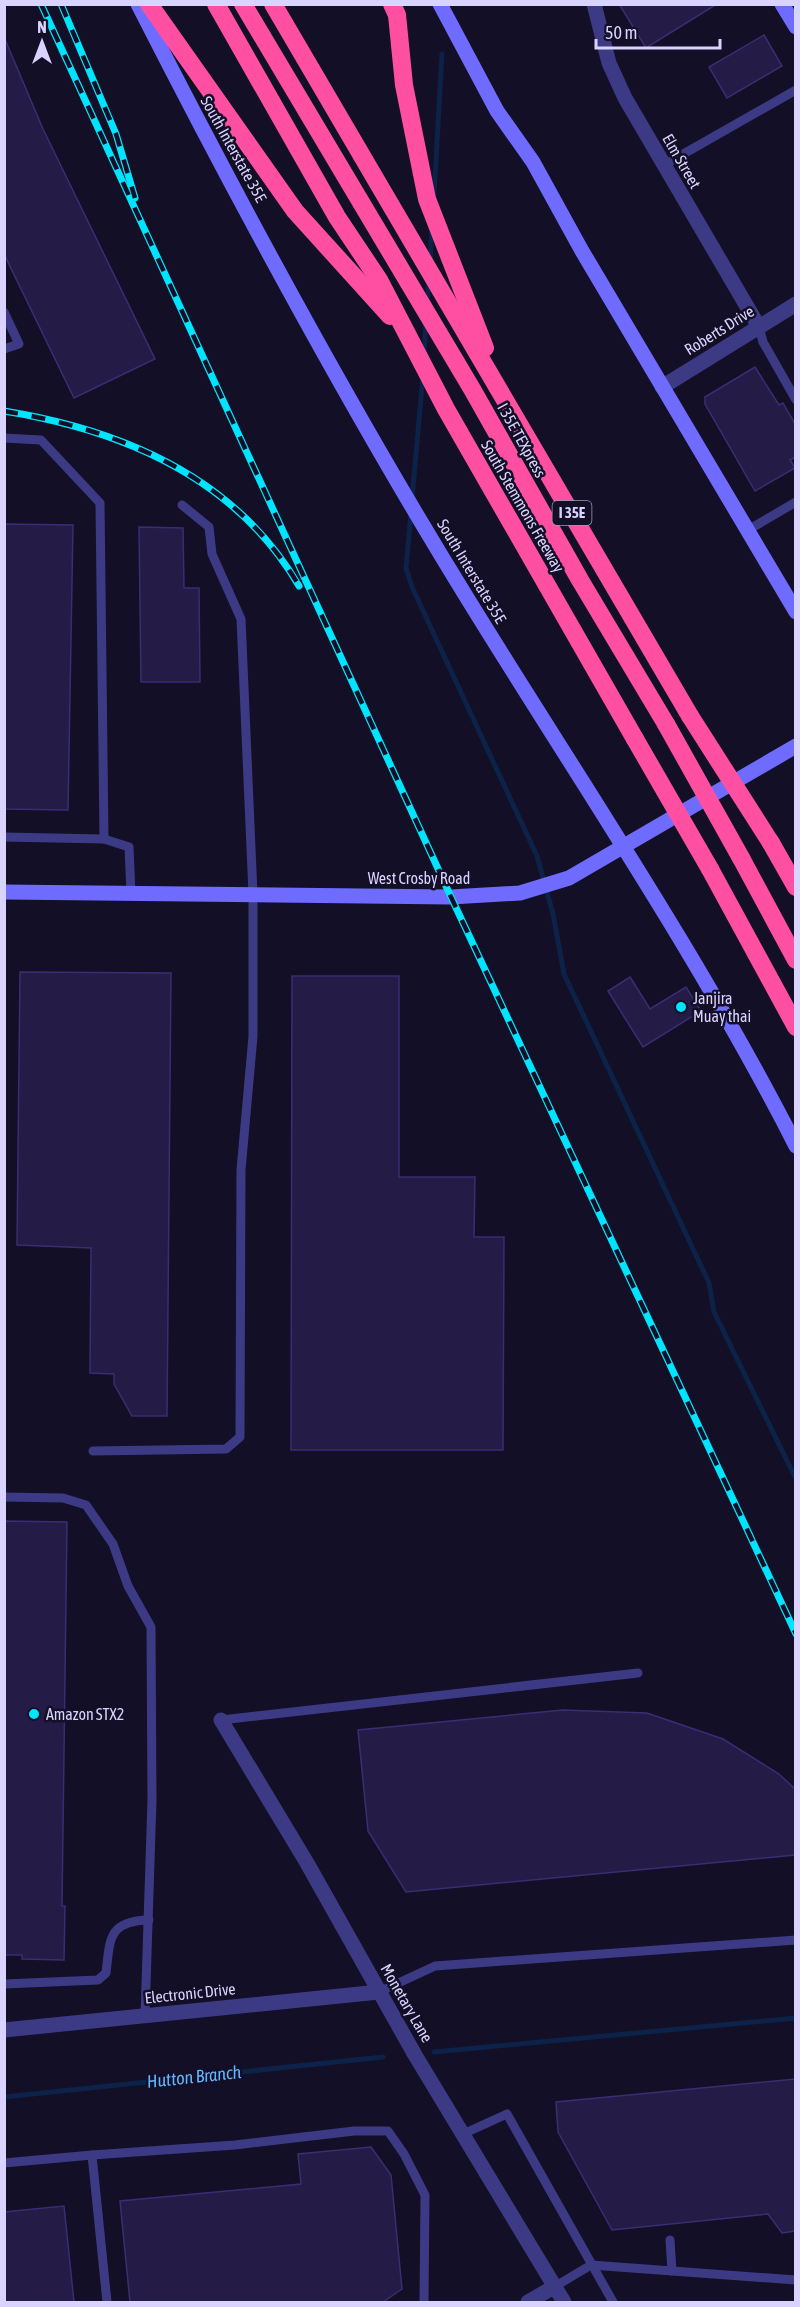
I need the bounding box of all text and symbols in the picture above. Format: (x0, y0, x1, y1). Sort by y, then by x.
north arrow (12, 12, 72, 72)
scale bar (596, 12, 720, 50)
text: N (37, 18, 47, 36)
text: 50 m (605, 22, 637, 43)
street label: South Interstate 35E (197, 93, 271, 205)
street label: Elm Street (659, 131, 705, 192)
street label: Roberts Drive (681, 302, 757, 358)
street label: I 35E TEXpress (493, 400, 550, 481)
street label: South Stemmons Freeway (477, 437, 568, 576)
road number: I 35E (552, 501, 592, 525)
street label: South Interstate 35E (434, 516, 510, 626)
street label: West Crosby Road (368, 869, 470, 888)
place label: Janjira Muay thai (693, 989, 751, 1026)
marker: Janjira Muay thai (674, 1000, 688, 1014)
place label: Amazon STX2 (46, 1705, 124, 1723)
marker: Amazon STX2 (27, 1707, 41, 1721)
street label: Monetary Lane (376, 1961, 437, 2046)
street label: Electronic Drive (144, 1979, 236, 2007)
water label: Hutton Branch (146, 2061, 242, 2092)

